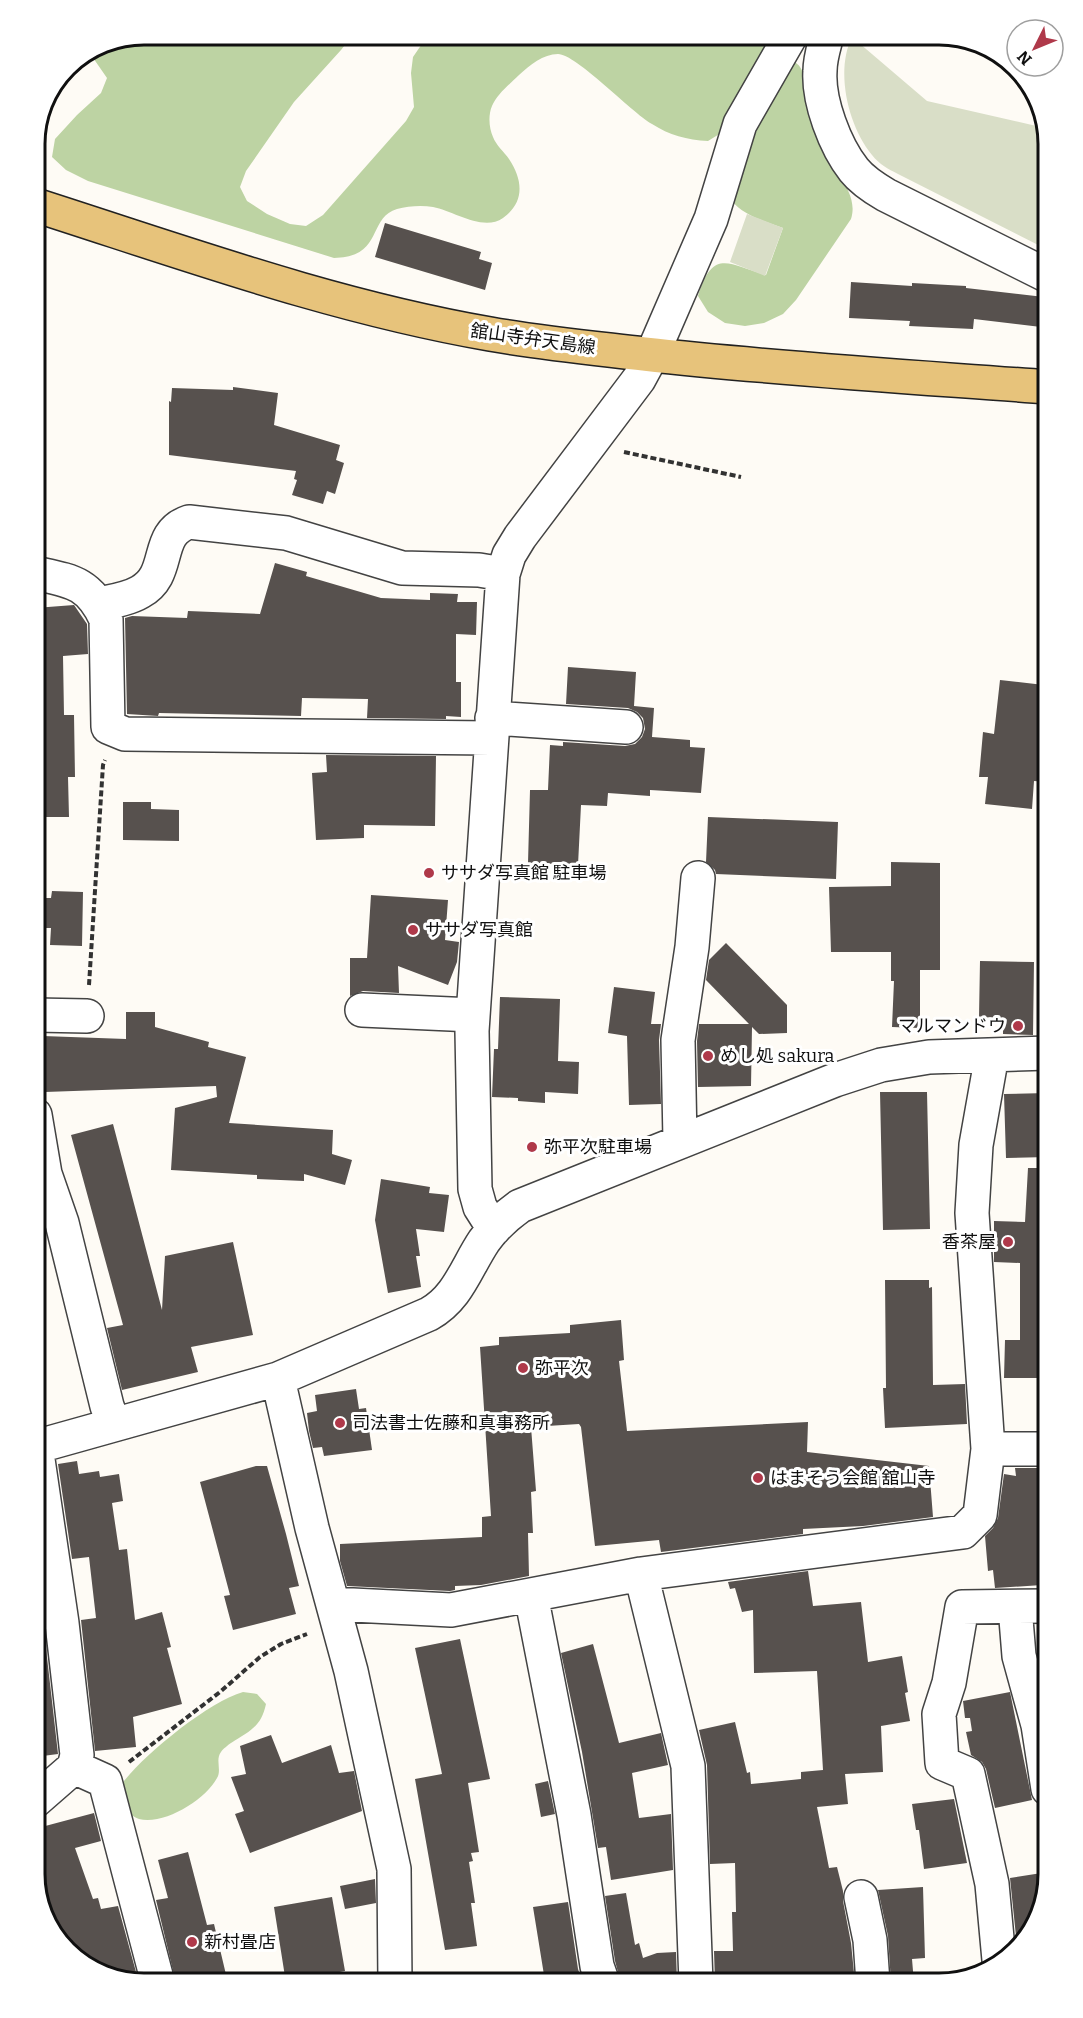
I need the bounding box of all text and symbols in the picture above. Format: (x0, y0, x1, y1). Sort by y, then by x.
north arrow (1005, 18, 1065, 78)
text: N (1013, 47, 1036, 69)
street label: 舘山寺弁天島線 (469, 319, 597, 359)
place label: ササダ写真館 駐車場 (441, 862, 607, 884)
marker: ササダ写真館 駐車場 (422, 866, 436, 880)
place label: ササダ写真館 (425, 919, 533, 941)
marker: ササダ写真館 (406, 923, 420, 937)
place label: マルマンドウ (898, 1015, 1006, 1037)
marker: マルマンドウ (1011, 1019, 1025, 1033)
place label: めし処 sakura (720, 1045, 835, 1067)
marker: めし処 sakura (701, 1049, 715, 1063)
place label: 弥平次駐車場 (544, 1136, 652, 1158)
marker: 弥平次駐車場 (525, 1140, 539, 1154)
place label: 香茶屋 (942, 1231, 996, 1253)
marker: 香茶屋 (1001, 1235, 1015, 1249)
place label: 弥平次 (535, 1357, 589, 1379)
marker: 弥平次 (516, 1361, 530, 1375)
place label: 司法書士佐藤和真事務所 (352, 1412, 550, 1434)
marker: 司法書士佐藤和真事務所 (333, 1416, 347, 1430)
place label: はまそう会館 舘山寺 (770, 1467, 936, 1489)
marker: はまそう会館 舘山寺 (751, 1471, 765, 1485)
place label: 新村畳店 (204, 1931, 276, 1953)
marker: 新村畳店 (185, 1935, 199, 1949)

